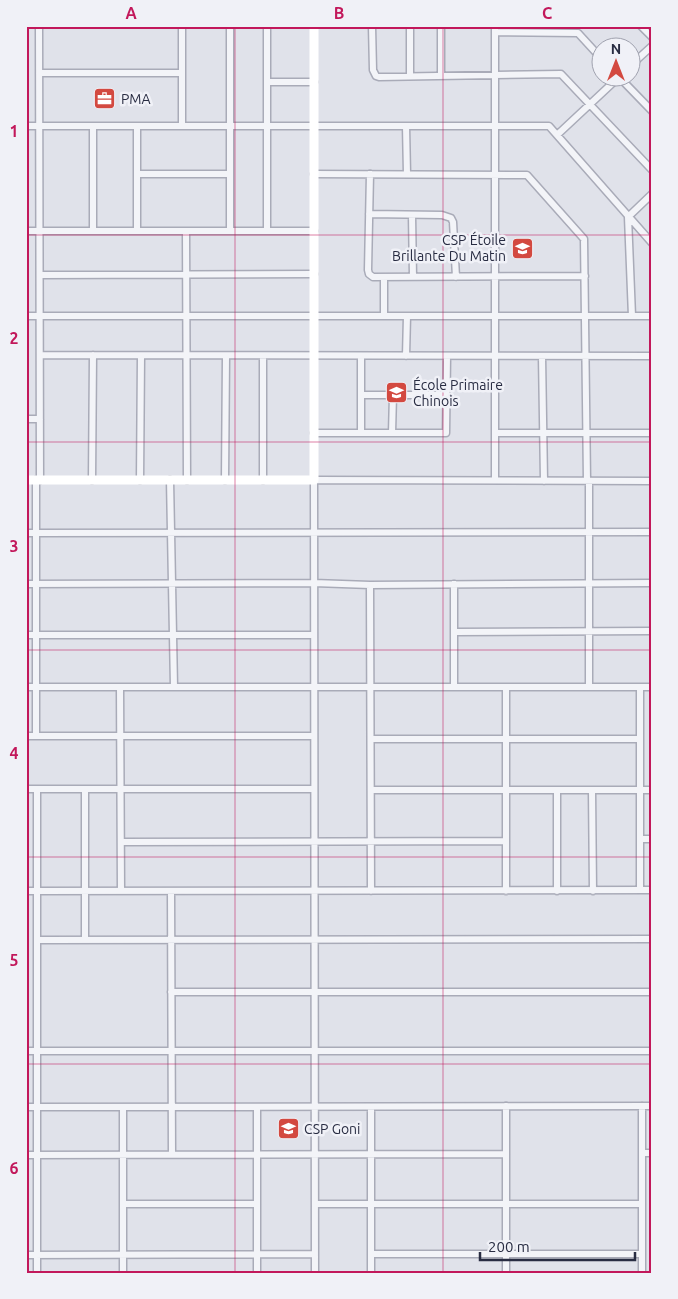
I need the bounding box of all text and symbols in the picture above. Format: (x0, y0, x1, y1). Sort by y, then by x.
text: A (125, 4, 137, 22)
text: B (334, 4, 344, 22)
text: C (542, 4, 552, 22)
north arrow (590, 38, 640, 88)
text: N (611, 41, 621, 57)
office icon: PMA (93, 87, 117, 111)
place label: PMA (121, 91, 151, 107)
text: 1 (9, 122, 19, 140)
place label: CSP Étoile Brillante Du Matin (392, 231, 506, 264)
school or university icon: CSP Étoile Brillante Du Matin (510, 236, 534, 260)
text: 2 (9, 329, 19, 347)
place label: École Primaire Chinois (413, 376, 503, 409)
school or university icon: École Primaire Chinois (385, 381, 409, 405)
text: 3 (9, 537, 19, 555)
text: 4 (9, 744, 19, 762)
text: 5 (9, 951, 19, 969)
school or university icon: CSP Goni (276, 1117, 300, 1141)
place label: CSP Goni (304, 1121, 361, 1137)
text: 6 (9, 1159, 19, 1177)
scale bar (480, 1229, 636, 1261)
text: 200 m (488, 1238, 530, 1255)

